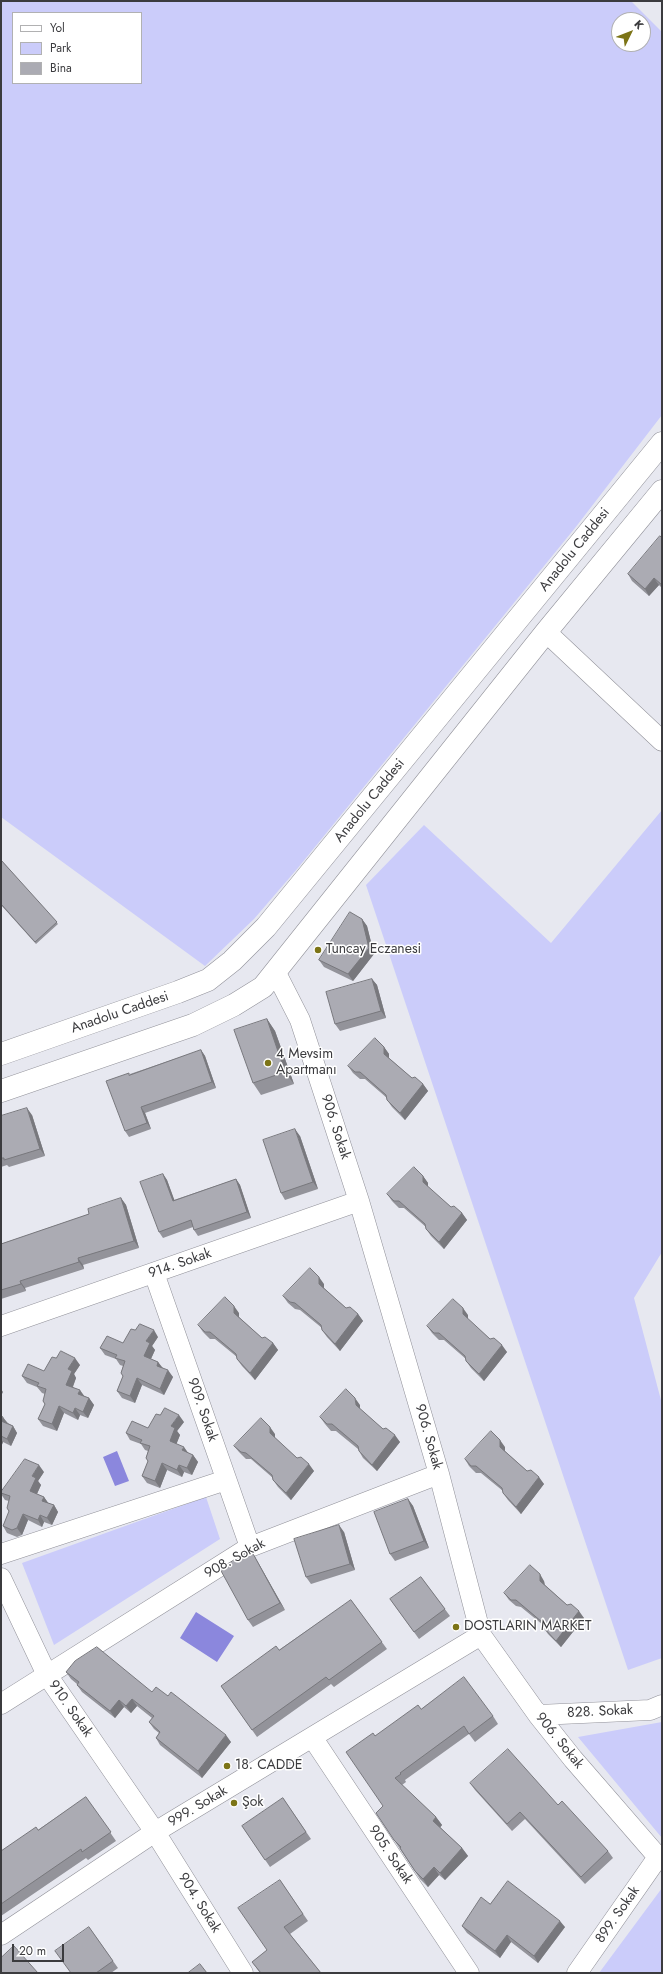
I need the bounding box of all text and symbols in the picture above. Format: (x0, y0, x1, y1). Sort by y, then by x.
legend (12, 12, 142, 84)
north arrow (611, 12, 651, 52)
text: K (631, 16, 648, 33)
text: Yol (50, 19, 65, 37)
text: Park (50, 39, 71, 57)
text: Bina (50, 59, 72, 77)
street label: Anadolu Caddesi (536, 505, 614, 595)
street label: Anadolu Caddesi (331, 756, 409, 846)
place label: Tuncay Eczanesi (326, 942, 421, 958)
marker: Tuncay Eczanesi (313, 945, 323, 955)
street label: Anadolu Caddesi (69, 988, 171, 1038)
place label: 4 Mevsim Apartmanı (276, 1047, 337, 1080)
marker: 4 Mevsim Apartmanı (263, 1058, 273, 1068)
street label: 906. Sokak (317, 1092, 353, 1162)
street label: 914. Sokak (146, 1245, 214, 1283)
street label: 909. Sokak (183, 1376, 221, 1444)
street label: 906. Sokak (411, 1402, 445, 1472)
street label: 908. Sokak (202, 1535, 268, 1583)
place label: DOSTLARIN MARKET (464, 1619, 592, 1635)
marker: DOSTLARIN MARKET (451, 1622, 461, 1632)
street label: 910. Sokak (44, 1677, 96, 1741)
street label: 828. Sokak (567, 1702, 633, 1722)
street label: 906. Sokak (531, 1710, 587, 1772)
place label: 18. CADDE (235, 1758, 302, 1774)
marker: 18. CADDE (222, 1761, 232, 1771)
street label: 999. Sokak (165, 1783, 231, 1831)
place label: Şok (242, 1795, 263, 1811)
marker: Şok (229, 1798, 239, 1808)
street label: 905. Sokak (364, 1822, 416, 1888)
street label: 904. Sokak (174, 1870, 224, 1936)
street label: 899. Sokak (592, 1883, 644, 1947)
scale bar (14, 1936, 66, 1962)
text: 20 m (19, 1942, 46, 1960)

